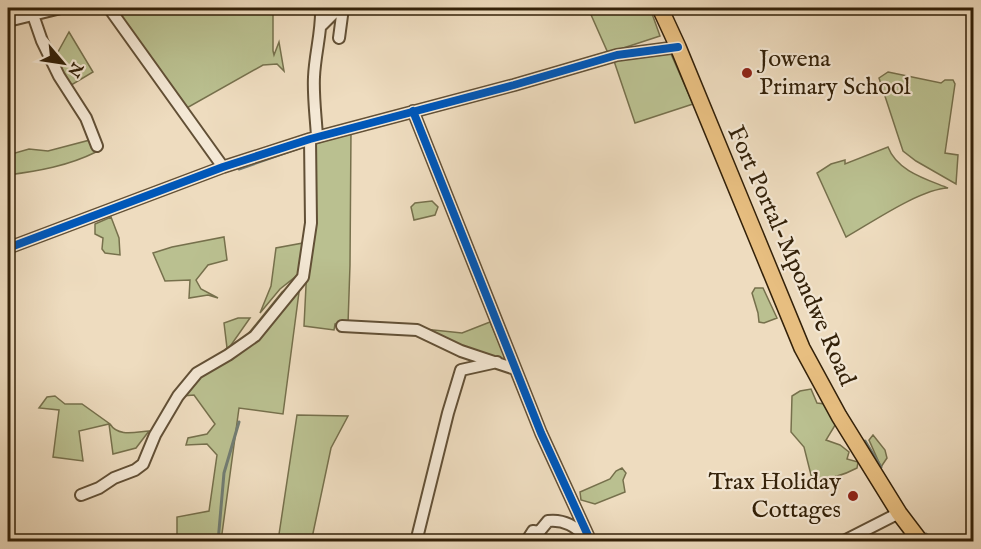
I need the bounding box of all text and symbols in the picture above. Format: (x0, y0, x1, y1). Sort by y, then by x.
north arrow (33, 33, 93, 93)
place label: Jowena Primary School (756, 44, 911, 103)
text: N (62, 58, 87, 80)
marker: Jowena Primary School (740, 66, 754, 80)
street label: Fort Portal-Mpondwe Road (720, 121, 862, 391)
place label: Trax Holiday Cottages (709, 467, 841, 526)
marker: Trax Holiday Cottages (846, 489, 860, 503)

